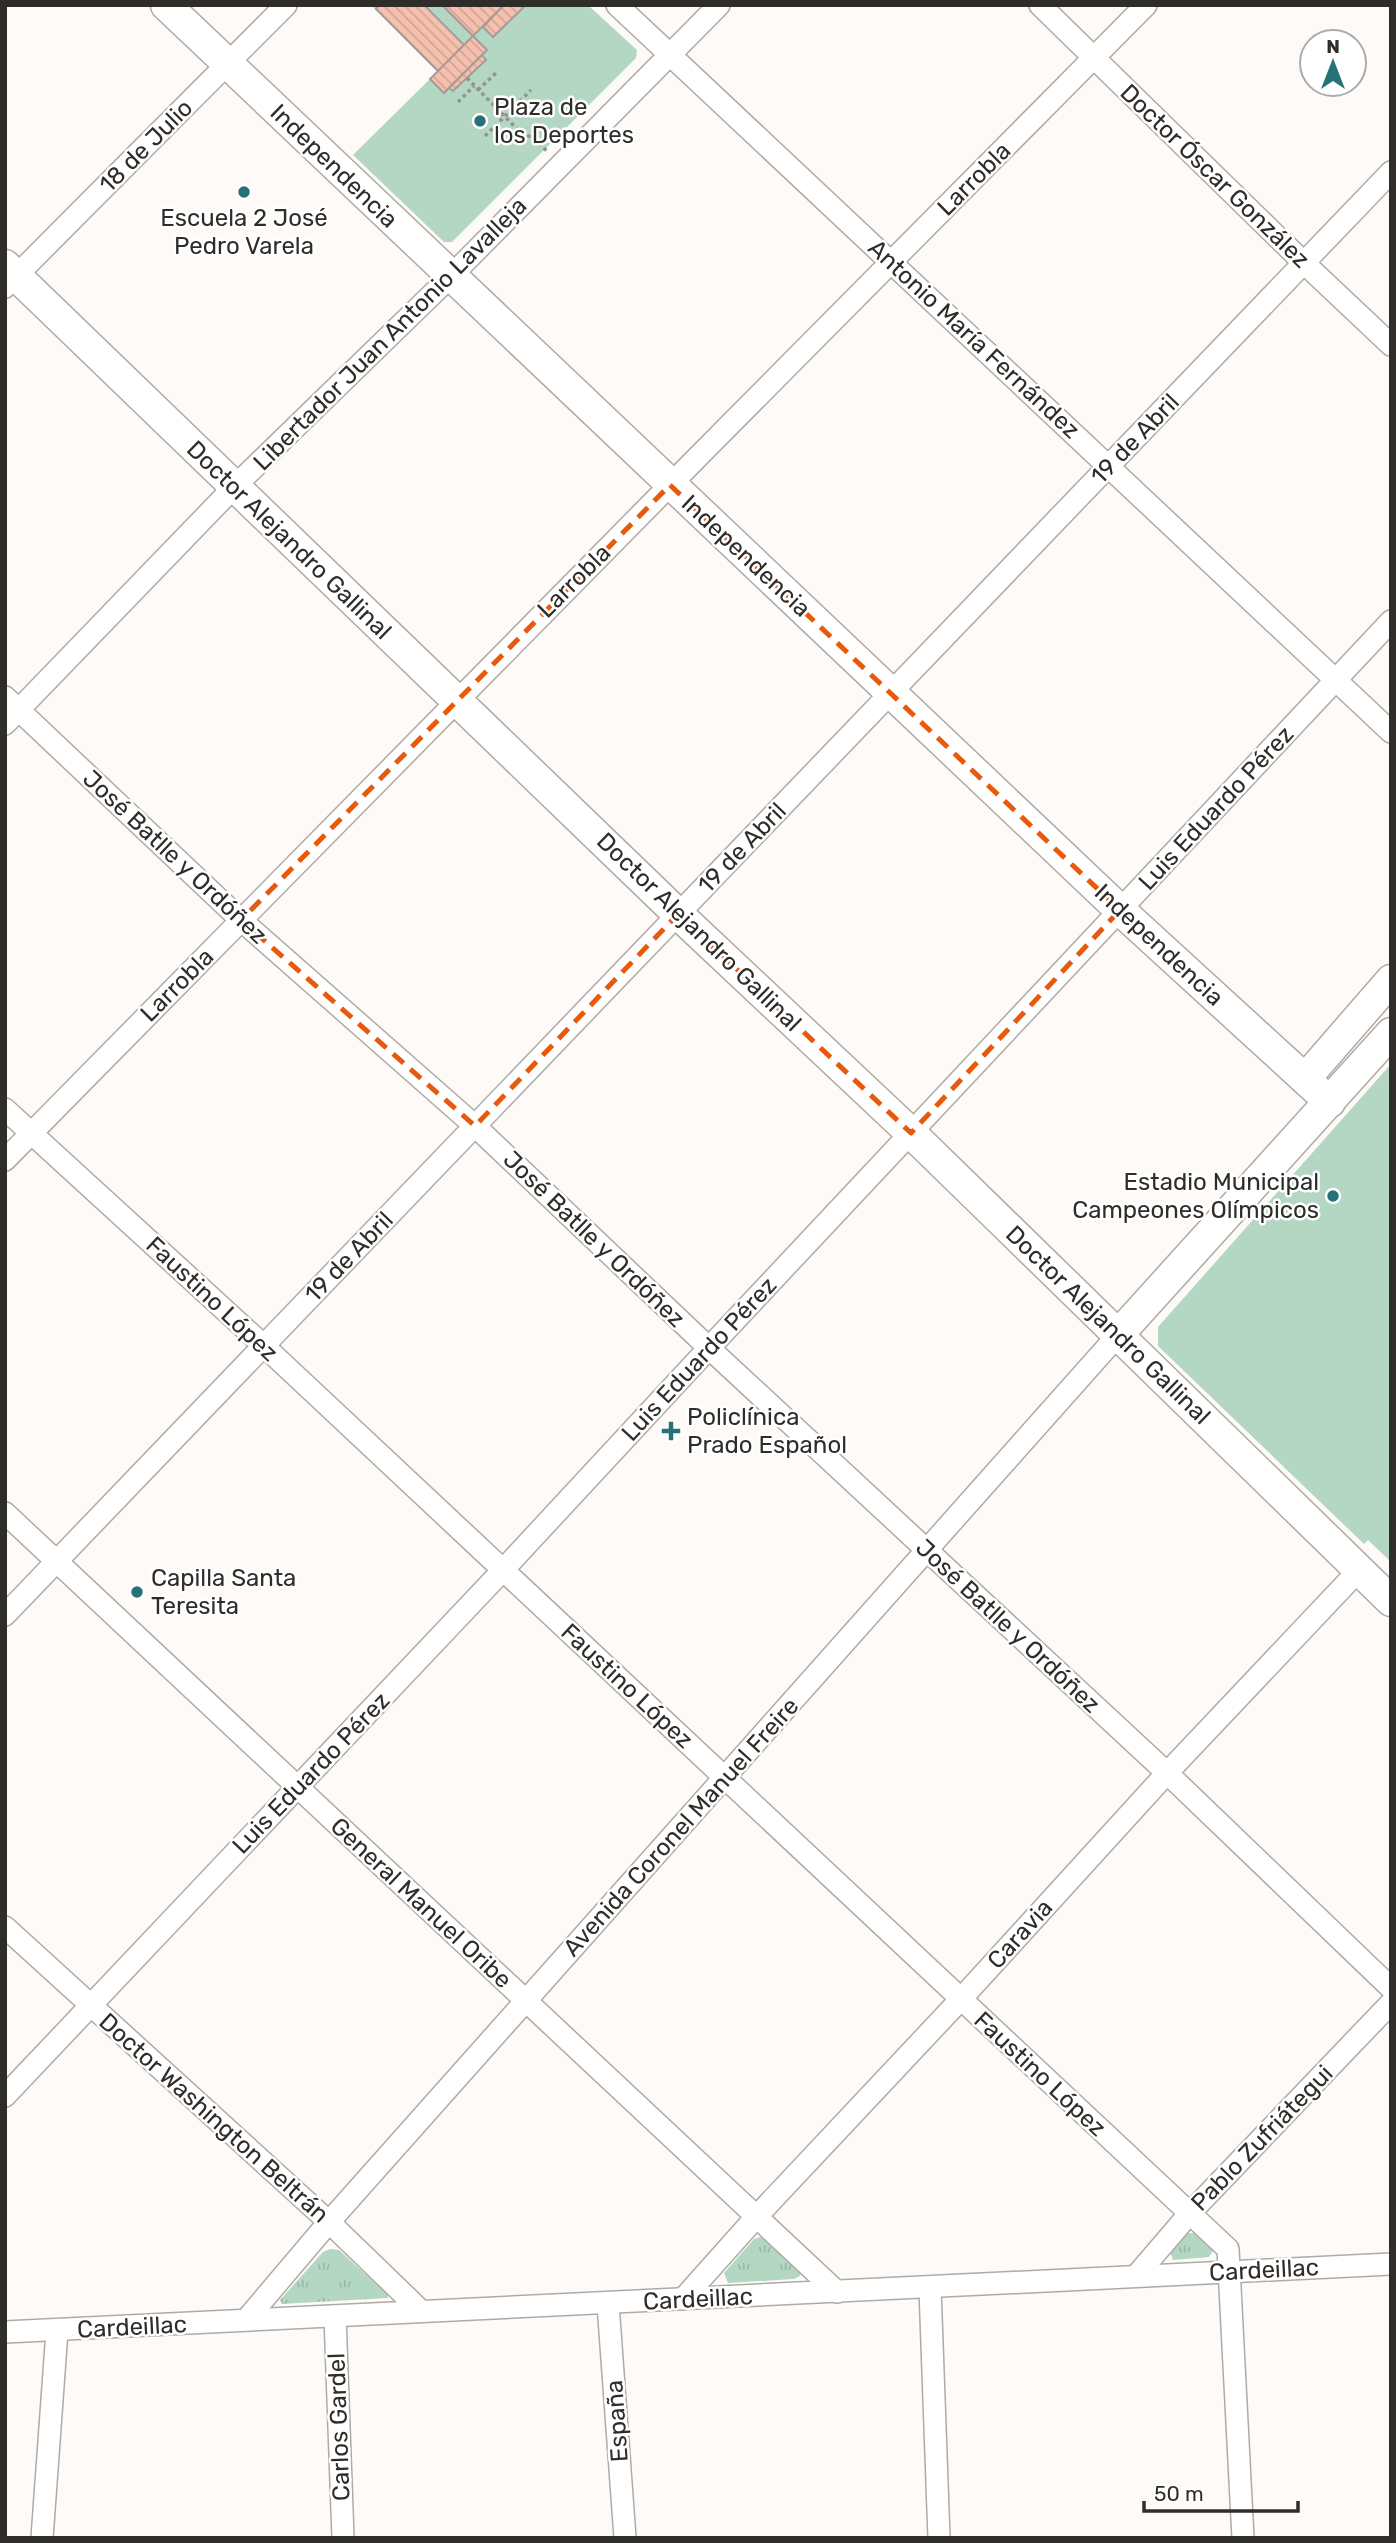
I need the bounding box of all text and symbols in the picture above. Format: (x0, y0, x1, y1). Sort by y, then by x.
north arrow (1298, 28, 1368, 98)
text: N (1326, 35, 1340, 58)
street label: Doctor Óscar González (1115, 78, 1315, 274)
place label: Plaza de los Deportes (494, 93, 634, 149)
street label: 18 de Julio (94, 94, 198, 198)
street label: Independencia (265, 98, 403, 234)
marker: Plaza de los Deportes (472, 113, 488, 129)
street label: Larrobla (932, 137, 1016, 221)
marker: Escuela 2 José Pedro Varela (236, 184, 252, 200)
street label: Libertador Juan Antonio Lavalleja (248, 192, 532, 476)
place label: Escuela 2 José Pedro Varela (160, 204, 328, 260)
street label: Antonio María Fernández (863, 234, 1085, 444)
street label: 19 de Abril (1085, 388, 1185, 490)
street label: Doctor Alejandro Gallinal (181, 435, 397, 645)
street label: Independencia (676, 489, 816, 623)
street label: Larrobla (532, 539, 616, 623)
street label: Luis Eduardo Pérez (1133, 720, 1299, 896)
street label: José Batlle y Ordóñez (77, 764, 273, 950)
street label: 19 de Abril (692, 797, 792, 899)
street label: Doctor Alejandro Gallinal (591, 827, 807, 1037)
street label: Independencia (1089, 878, 1229, 1012)
street label: Larrobla (135, 943, 219, 1027)
street label: José Batlle y Ordóñez (497, 1145, 691, 1333)
place label: Estadio Municipal Campeones Olímpicos (1072, 1168, 1319, 1224)
marker: Estadio Municipal Campeones Olímpicos (1325, 1188, 1341, 1204)
street label: 19 de Abril (299, 1206, 399, 1308)
street label: Doctor Alejandro Gallinal (1000, 1220, 1216, 1430)
street label: Faustino López (140, 1231, 284, 1367)
street label: Luis Eduardo Pérez (616, 1271, 782, 1447)
place label: Policlínica Prado Español (687, 1403, 847, 1459)
marker: Policlínica Prado Español (661, 1421, 681, 1441)
street label: José Batlle y Ordóñez (910, 1533, 1106, 1719)
place label: Capilla Santa Teresita (151, 1564, 296, 1620)
marker: Capilla Santa Teresita (129, 1584, 145, 1600)
street label: Faustino López (555, 1618, 699, 1754)
street label: Luis Eduardo Pérez (227, 1686, 395, 1860)
street label: Avenida Coronel Manuel Freire (557, 1692, 805, 1962)
street label: General Manuel Oribe (325, 1812, 517, 1994)
street label: Caravia (982, 1894, 1058, 1974)
street label: Faustino López (968, 2006, 1112, 2142)
street label: Doctor Washington Beltrán (93, 2007, 335, 2229)
street label: Pablo Zufriátegui (1185, 2059, 1339, 2217)
street label: Cardeillac (1208, 2253, 1320, 2287)
street label: Cardeillac (642, 2282, 754, 2316)
street label: Cardeillac (76, 2310, 188, 2344)
street label: Carlos Gardel (322, 2353, 356, 2501)
street label: España (600, 2379, 634, 2463)
scale bar (1144, 2470, 1298, 2514)
text: 50 m (1154, 2481, 1204, 2506)

